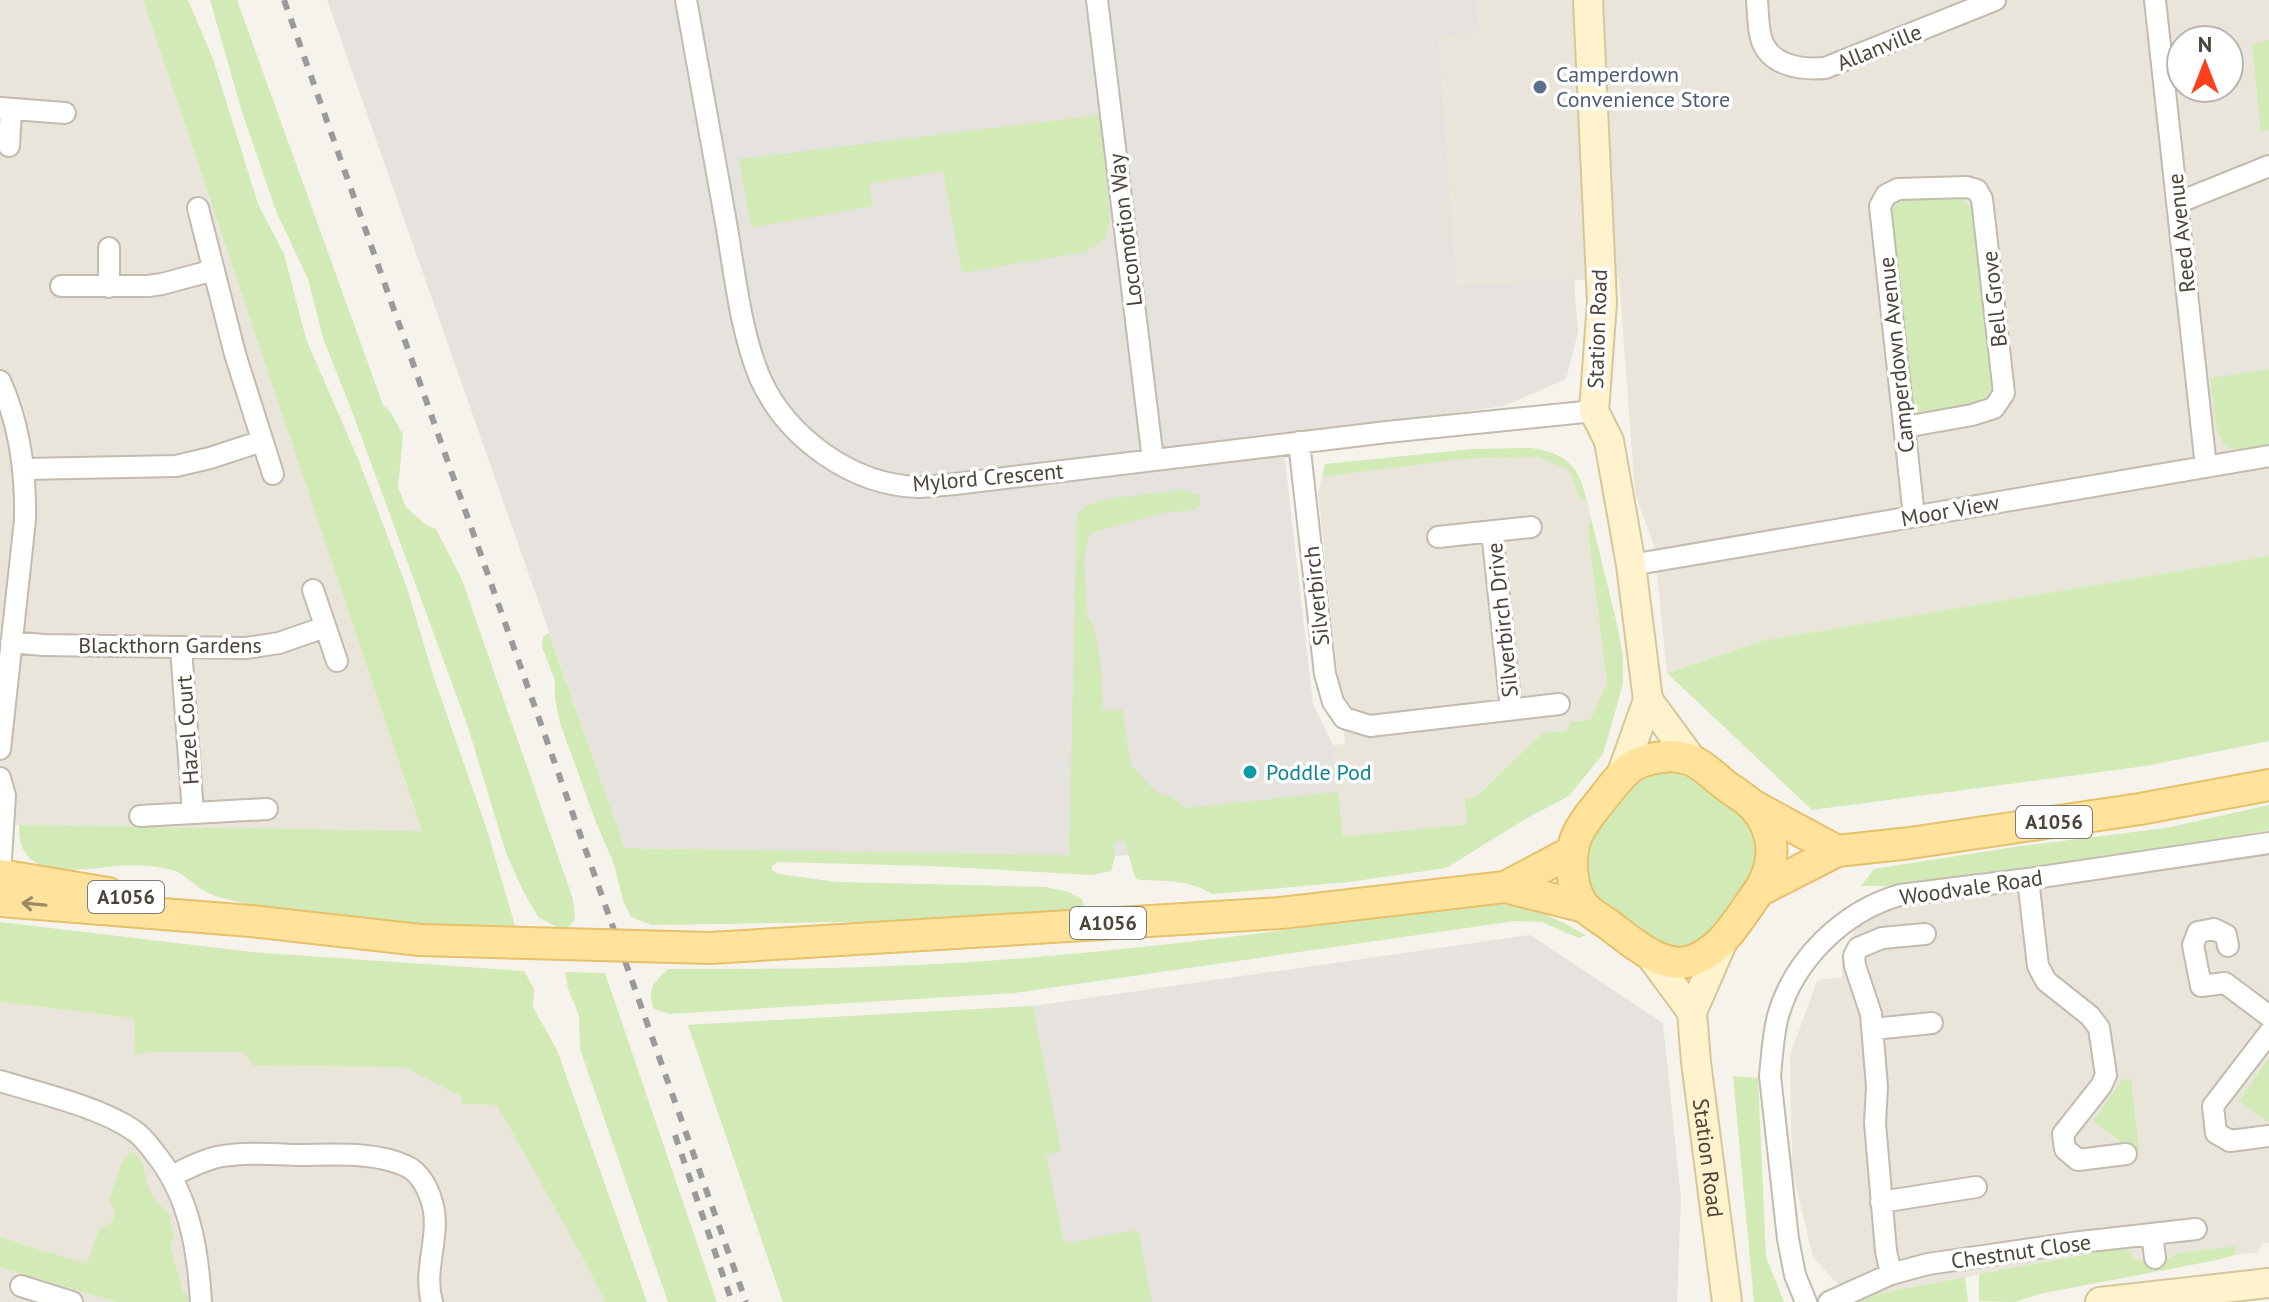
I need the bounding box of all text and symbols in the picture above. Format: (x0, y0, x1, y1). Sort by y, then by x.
street label: Allanville (1832, 17, 1926, 77)
north arrow (2165, 24, 2245, 104)
text: N (2198, 30, 2212, 58)
place label: Camperdown Convenience Store (1556, 60, 1730, 113)
marker: Camperdown Convenience Store (1531, 78, 1549, 96)
street label: Locomotion Way (1102, 151, 1148, 308)
street label: Reed Avenue (2161, 172, 2201, 294)
street label: Bell Grove (1975, 249, 2013, 349)
street label: Camperdown Avenue (1872, 256, 1920, 454)
street label: Station Road (1581, 269, 1613, 389)
street label: Mylord Crescent (911, 456, 1065, 498)
street label: Moor View (1899, 488, 2001, 532)
street label: Silverbirch Drive (1480, 541, 1524, 699)
street label: Silverbirch (1297, 545, 1335, 647)
street label: Blackthorn Gardens (78, 631, 262, 659)
street label: Hazel Court (169, 674, 205, 786)
place label: Poddle Pod (1266, 758, 1372, 786)
marker: Poddle Pod (1241, 763, 1259, 781)
road number: A1056 (2016, 806, 2092, 838)
street label: Woodvale Road (1898, 863, 2044, 911)
road number: A1056 (88, 881, 164, 913)
one-way arrow (21, 896, 48, 911)
road number: A1056 (1070, 907, 1146, 939)
street label: Station Road (1687, 1097, 1730, 1219)
street label: Chestnut Close (1949, 1227, 2093, 1275)

